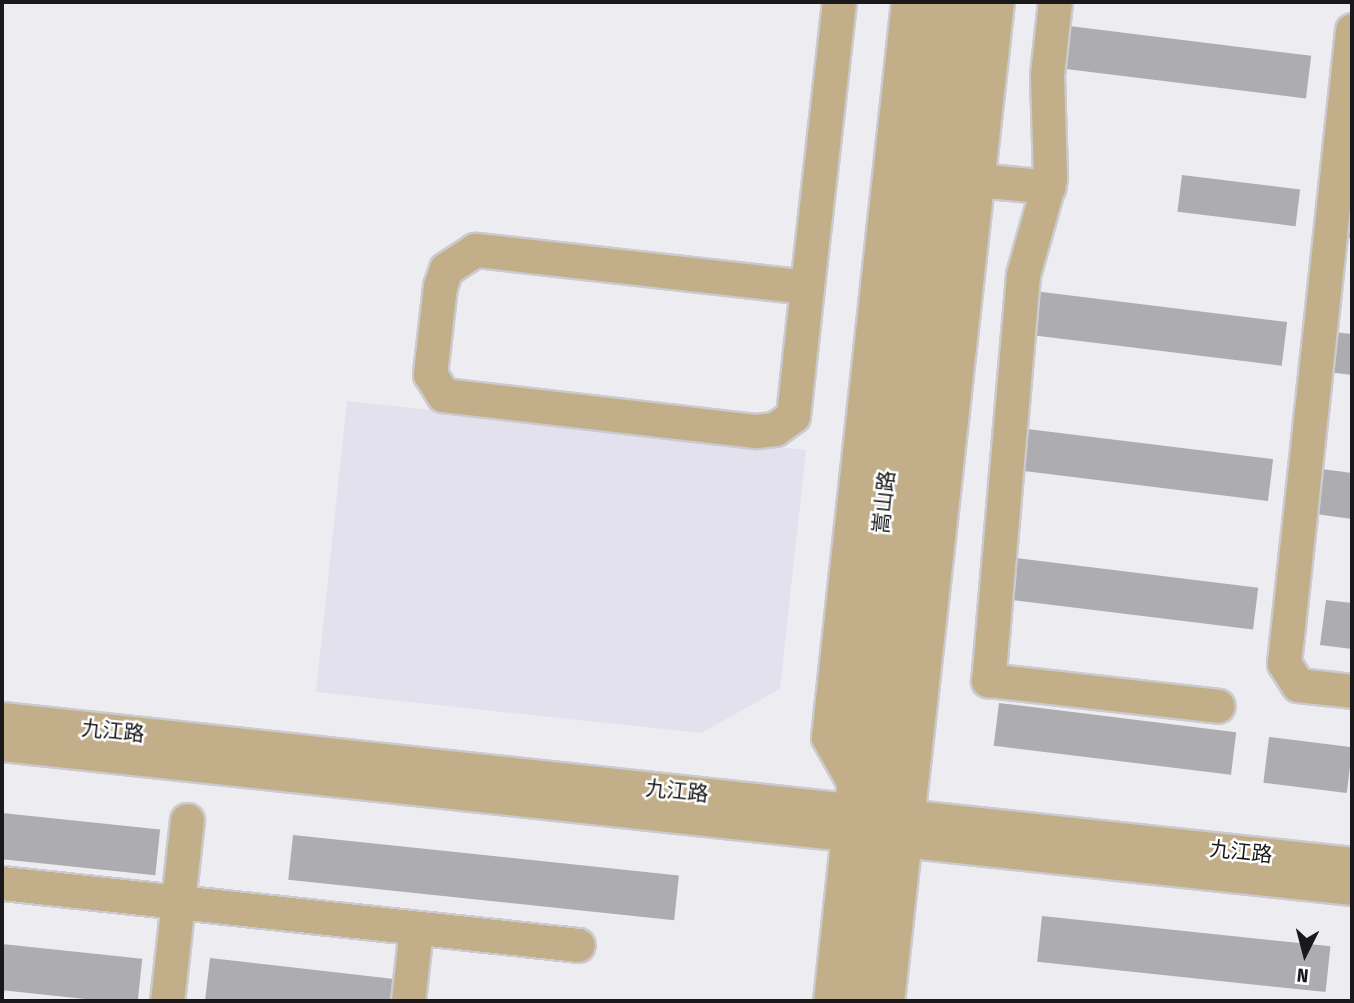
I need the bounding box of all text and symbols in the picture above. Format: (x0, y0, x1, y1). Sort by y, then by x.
street label: 嵩山路 (868, 469, 900, 535)
street label: 九江路 (80, 715, 146, 747)
street label: 九江路 (644, 775, 710, 807)
street label: 九江路 (1208, 836, 1274, 868)
north arrow (1270, 919, 1340, 989)
text: N (1296, 963, 1310, 987)

